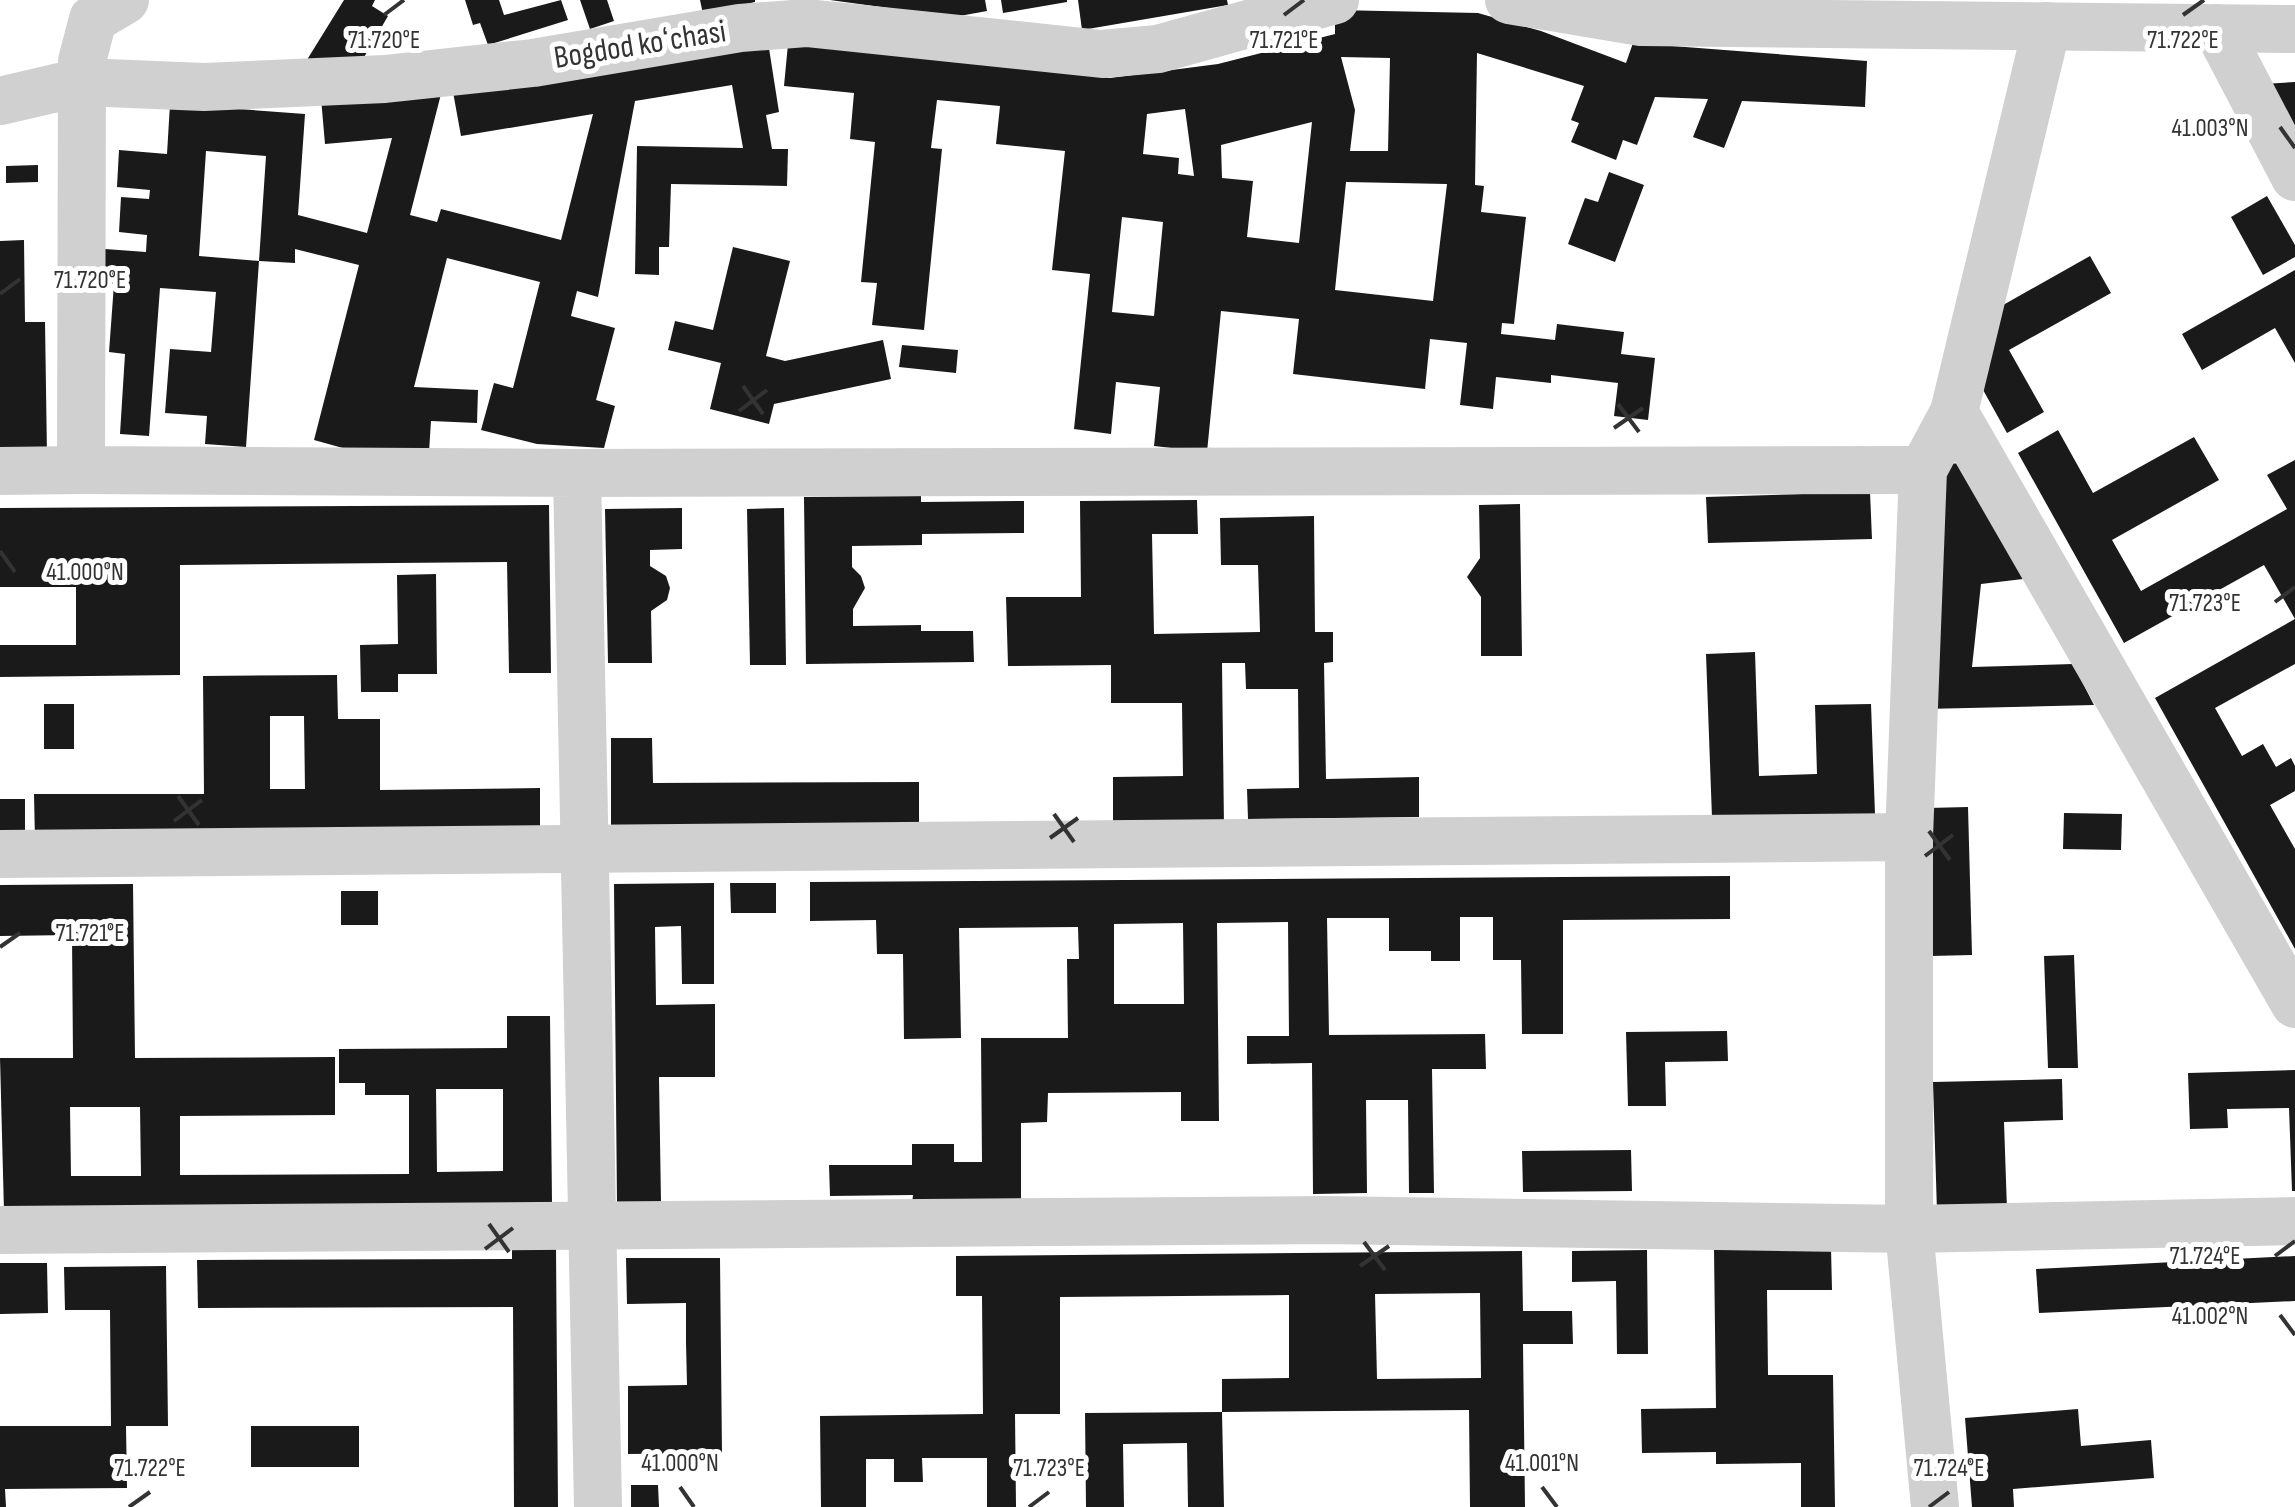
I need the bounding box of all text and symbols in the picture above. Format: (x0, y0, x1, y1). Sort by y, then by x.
street label: Bogdod koʻchasi (551, 12, 729, 78)
text: 71.720°E (348, 25, 420, 56)
text: 71.721°E (1249, 25, 1319, 56)
text: 71.722°E (2147, 25, 2219, 56)
text: 41.003°N (2172, 113, 2248, 144)
text: 71.720°E (54, 265, 126, 296)
text: 41.000°N (46, 557, 124, 588)
text: 71.723°E (2169, 588, 2241, 619)
text: 71.721°E (55, 918, 125, 949)
text: 71.724°E (2170, 1241, 2240, 1272)
text: 41.002°N (2172, 1301, 2248, 1332)
text: 41.000°N (641, 1448, 719, 1479)
text: 41.001°N (1505, 1448, 1579, 1479)
text: 71.722°E (114, 1453, 186, 1484)
text: 71.723°E (1013, 1453, 1085, 1484)
text: 71.724°E (1914, 1453, 1984, 1484)

